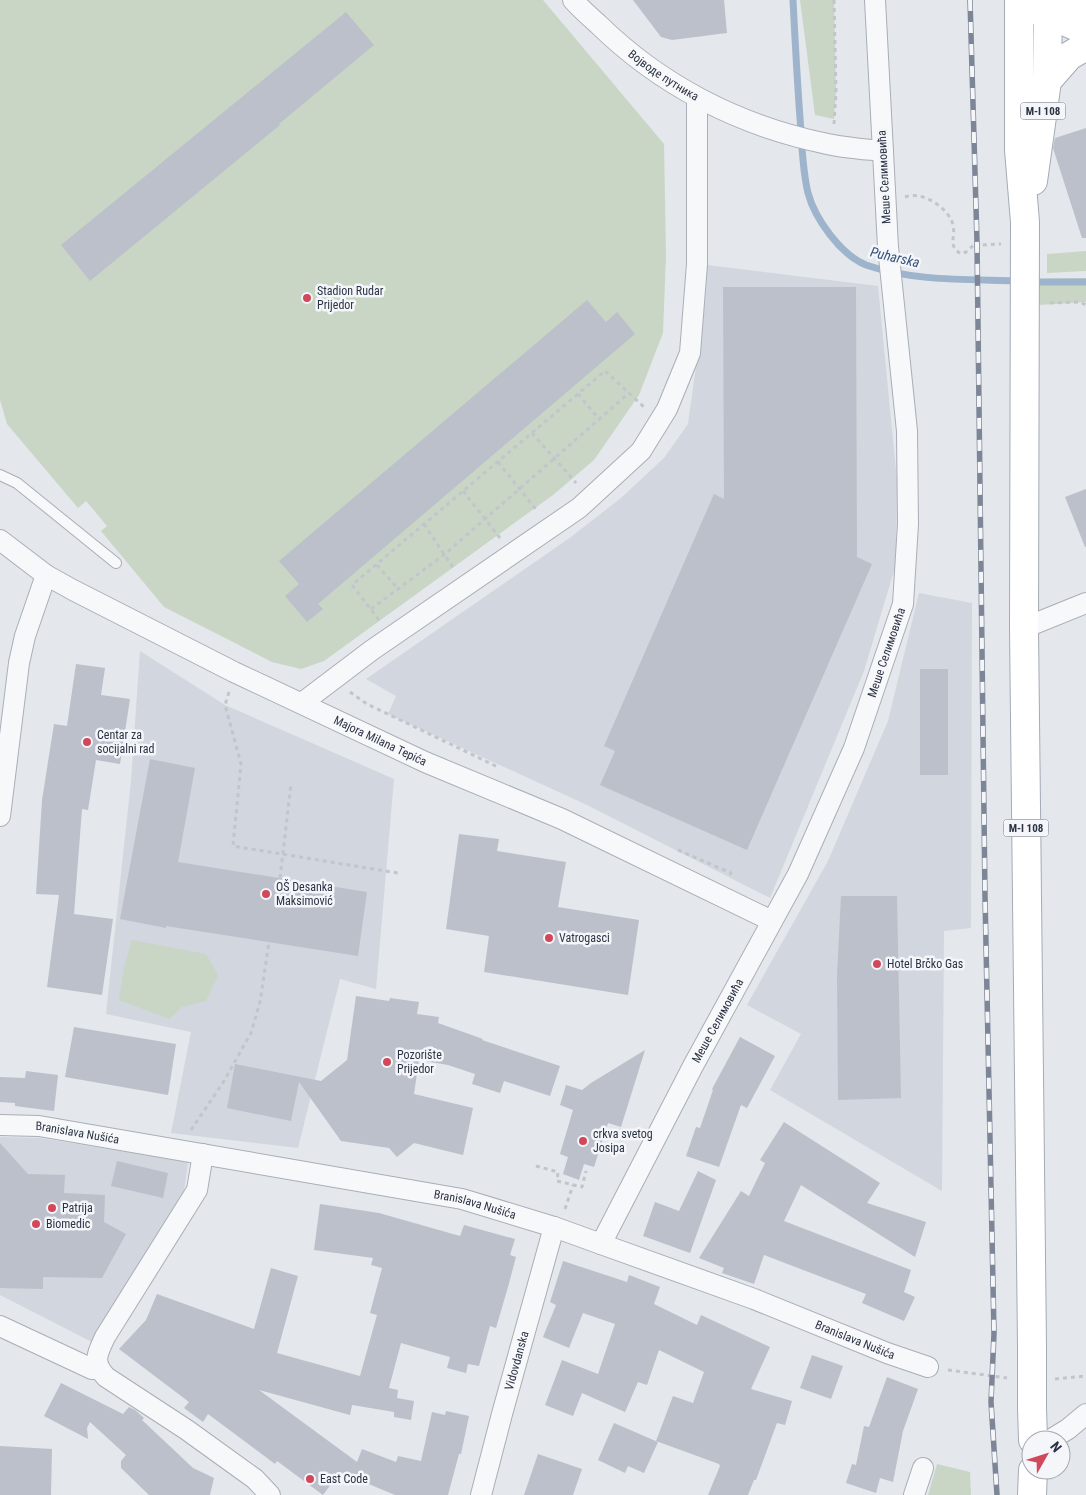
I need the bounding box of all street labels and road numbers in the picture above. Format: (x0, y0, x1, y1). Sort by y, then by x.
street label: Војводе путника (625, 47, 701, 104)
road number: M-I 108 (1020, 102, 1066, 120)
street label: Меше Селимовића (875, 130, 893, 224)
street label: Меше Селимовића (865, 606, 908, 699)
street label: Majora Milana Tepića (331, 713, 429, 769)
road number: M-I 108 (1004, 820, 1048, 836)
street label: Меше Селимовића (689, 976, 747, 1065)
street label: Branislava Nušića (36, 1119, 121, 1147)
street label: Branislava Nušića (433, 1187, 518, 1222)
street label: Branislava Nušića (813, 1318, 897, 1362)
street label: Vidovdanska (502, 1329, 532, 1392)

